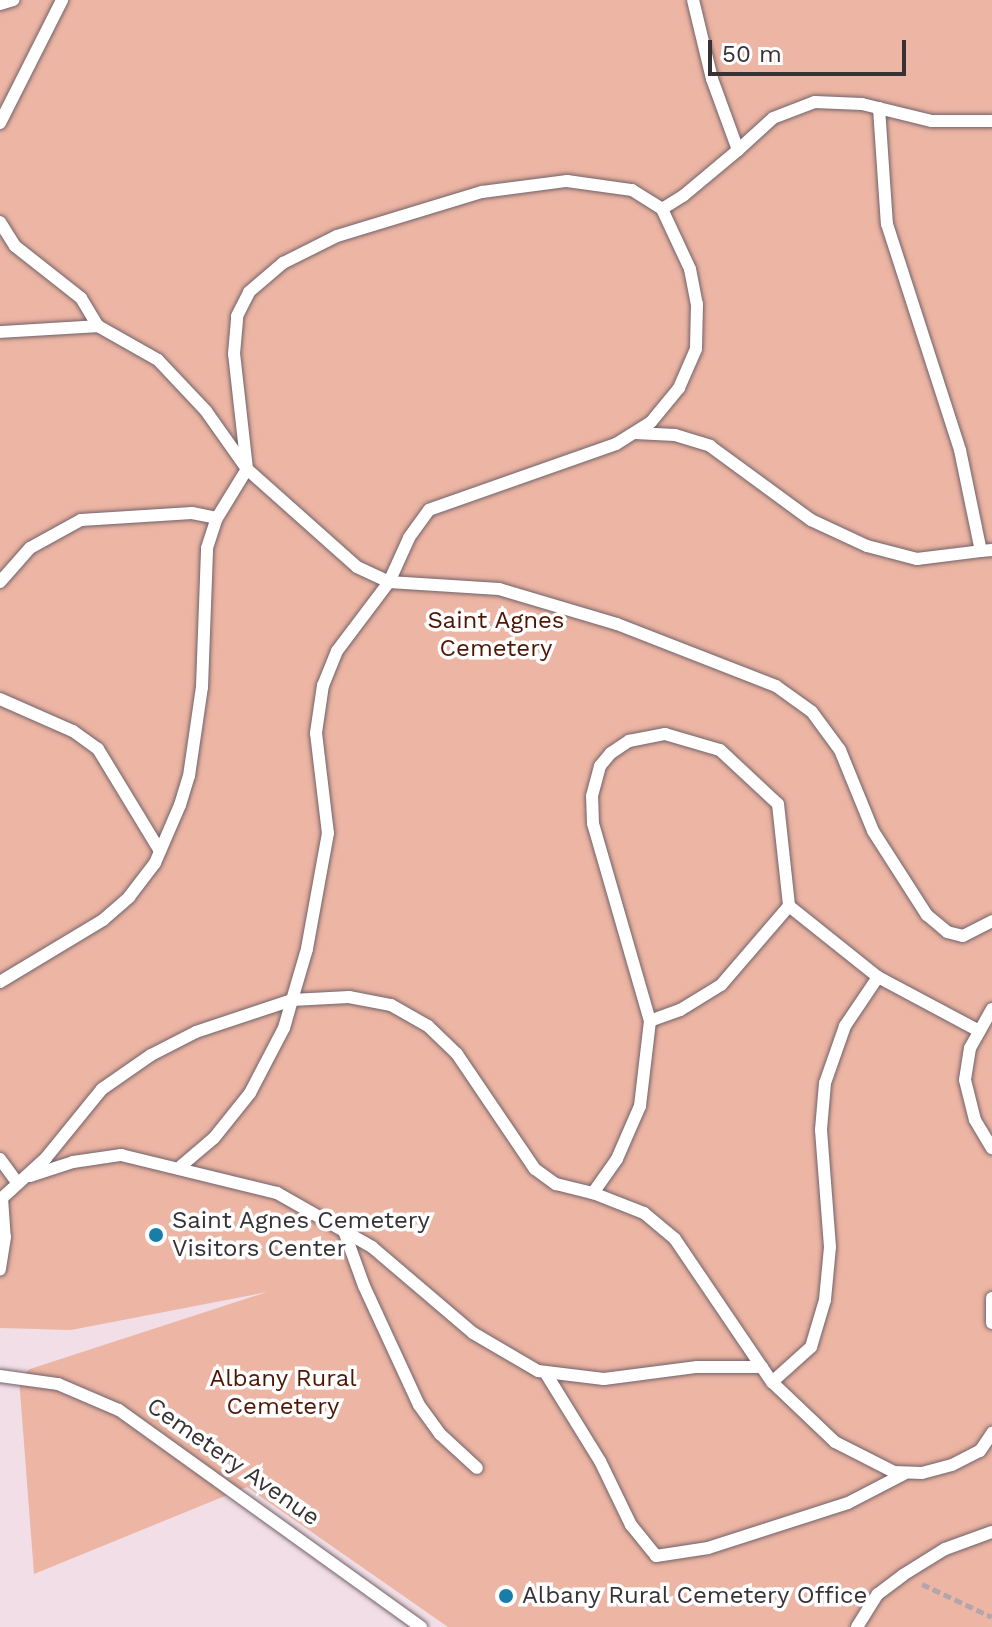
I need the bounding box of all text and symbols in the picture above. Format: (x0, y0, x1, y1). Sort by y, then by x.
scale bar (712, 24, 910, 74)
text: 50 m (722, 40, 782, 68)
park label: Saint Agnes Cemetery (427, 607, 565, 663)
place label: Saint Agnes Cemetery Visitors Center (172, 1207, 431, 1263)
marker: Saint Agnes Cemetery Visitors Center (147, 1226, 165, 1244)
park label: Albany Rural Cemetery (209, 1365, 357, 1421)
street label: Cemetery Avenue (140, 1391, 326, 1533)
place label: Albany Rural Cemetery Office (522, 1582, 869, 1610)
marker: Albany Rural Cemetery Office (497, 1587, 515, 1605)

